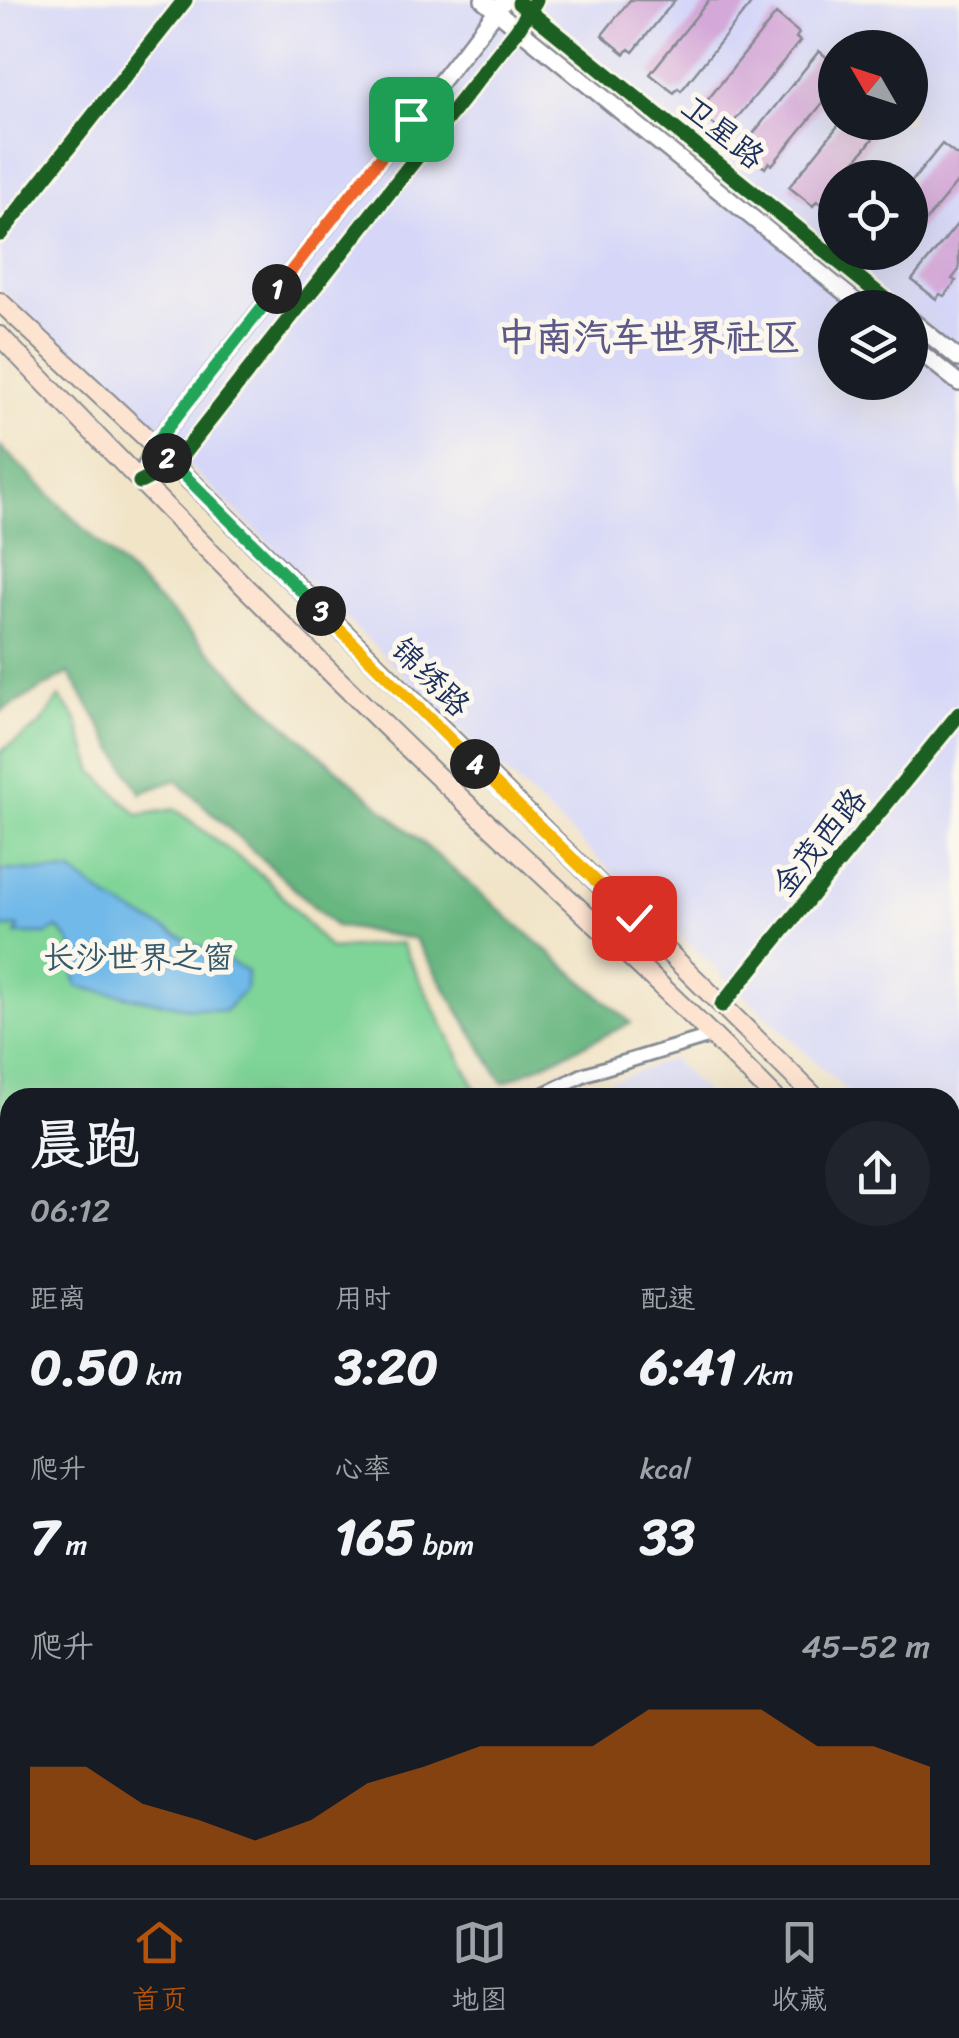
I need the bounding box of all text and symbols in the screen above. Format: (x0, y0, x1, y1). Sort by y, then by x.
north arrow (818, 30, 928, 140)
map controls (818, 30, 928, 400)
pin (369, 77, 454, 162)
street label: 卫星路 (667, 80, 778, 185)
icon: arrive (384, 92, 439, 147)
button: locate (818, 160, 928, 270)
pin: 1 (252, 264, 302, 314)
text: 1 (271, 264, 283, 313)
button: layers (818, 290, 928, 400)
district label: 中南汽车世界社区 (497, 304, 801, 371)
pin: 2 (142, 433, 192, 483)
text: 2 (159, 433, 175, 482)
pin: 3 (296, 586, 346, 636)
text: 3 (313, 586, 329, 635)
street label: 锦绣路 (377, 623, 485, 731)
pin: 4 (450, 739, 500, 789)
text: 4 (466, 739, 484, 788)
street label: 金茂西路 (757, 775, 882, 910)
pin (592, 876, 677, 961)
icon: check (607, 891, 662, 946)
park label: 长沙世界之窗 (43, 929, 235, 986)
text: 晨跑 (30, 1096, 140, 1193)
button: share (825, 1121, 930, 1226)
text: 06:12 (30, 1182, 110, 1239)
text: 距离 (30, 1274, 86, 1323)
text: 用时 (335, 1274, 391, 1323)
text: 配速 (640, 1274, 696, 1323)
text: 0.50 (30, 1323, 139, 1412)
text: 3:20 (335, 1323, 438, 1412)
text: 6:41 (640, 1323, 736, 1412)
text: km (139, 1350, 183, 1399)
text: /km (736, 1350, 794, 1399)
text: 爬升 (30, 1444, 86, 1493)
text: 心率 (335, 1444, 391, 1493)
text: kcal (640, 1444, 691, 1493)
text: 7 (30, 1493, 59, 1582)
text: 165 (335, 1493, 415, 1582)
text: 33 (640, 1493, 695, 1582)
text: m (59, 1520, 87, 1569)
text: bpm (415, 1520, 474, 1569)
text: 爬升 (30, 1618, 94, 1675)
text: 45–52 m (801, 1618, 930, 1675)
tab: 首页 (132, 1915, 188, 2024)
tab: 地图 (451, 1915, 507, 2024)
tab: 收藏 (771, 1915, 827, 2024)

